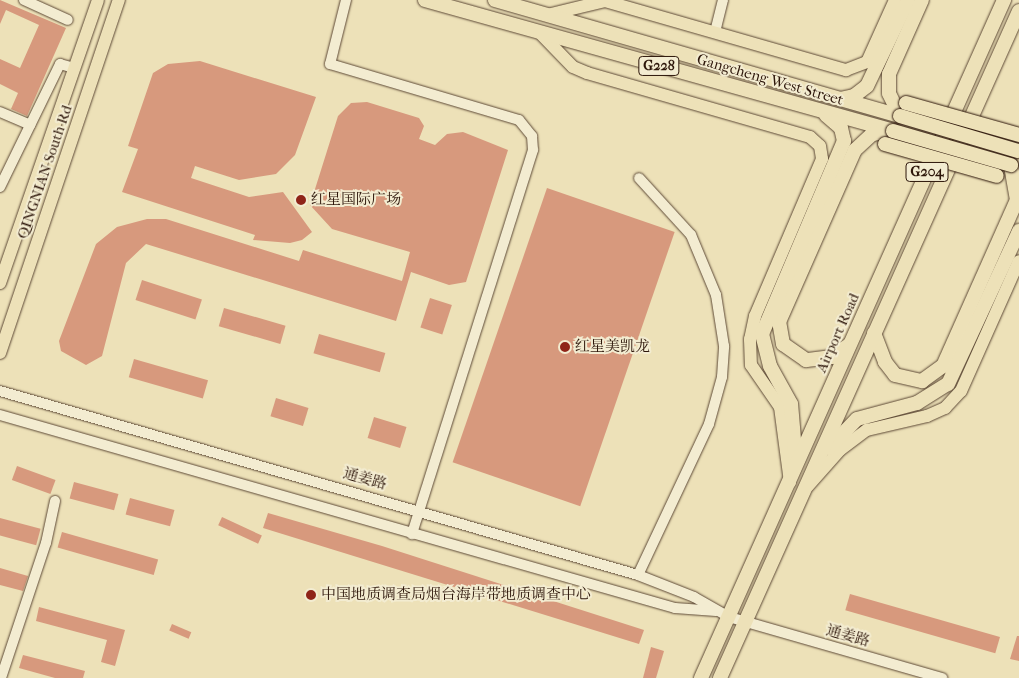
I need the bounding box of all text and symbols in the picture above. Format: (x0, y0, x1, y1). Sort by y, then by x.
street label: Gangcheng West Street (695, 50, 845, 110)
road number: G228 (638, 54, 680, 78)
street label: QINGNIAN South Rd (14, 103, 76, 241)
road number: G204 (904, 160, 950, 183)
place label: 红星国际广场 (311, 191, 401, 209)
marker: 红星国际广场 (295, 194, 307, 206)
street label: Airport Road (812, 291, 864, 375)
place label: 红星美凯龙 (575, 338, 650, 356)
marker: 红星美凯龙 (559, 341, 571, 353)
street label: 通姜路 (341, 464, 389, 494)
place label: 中国地质调查局烟台海岸带地质调查中心 (321, 586, 591, 604)
marker: 中国地质调查局烟台海岸带地质调查中心 (305, 589, 317, 601)
street label: 通姜路 (824, 621, 872, 651)

